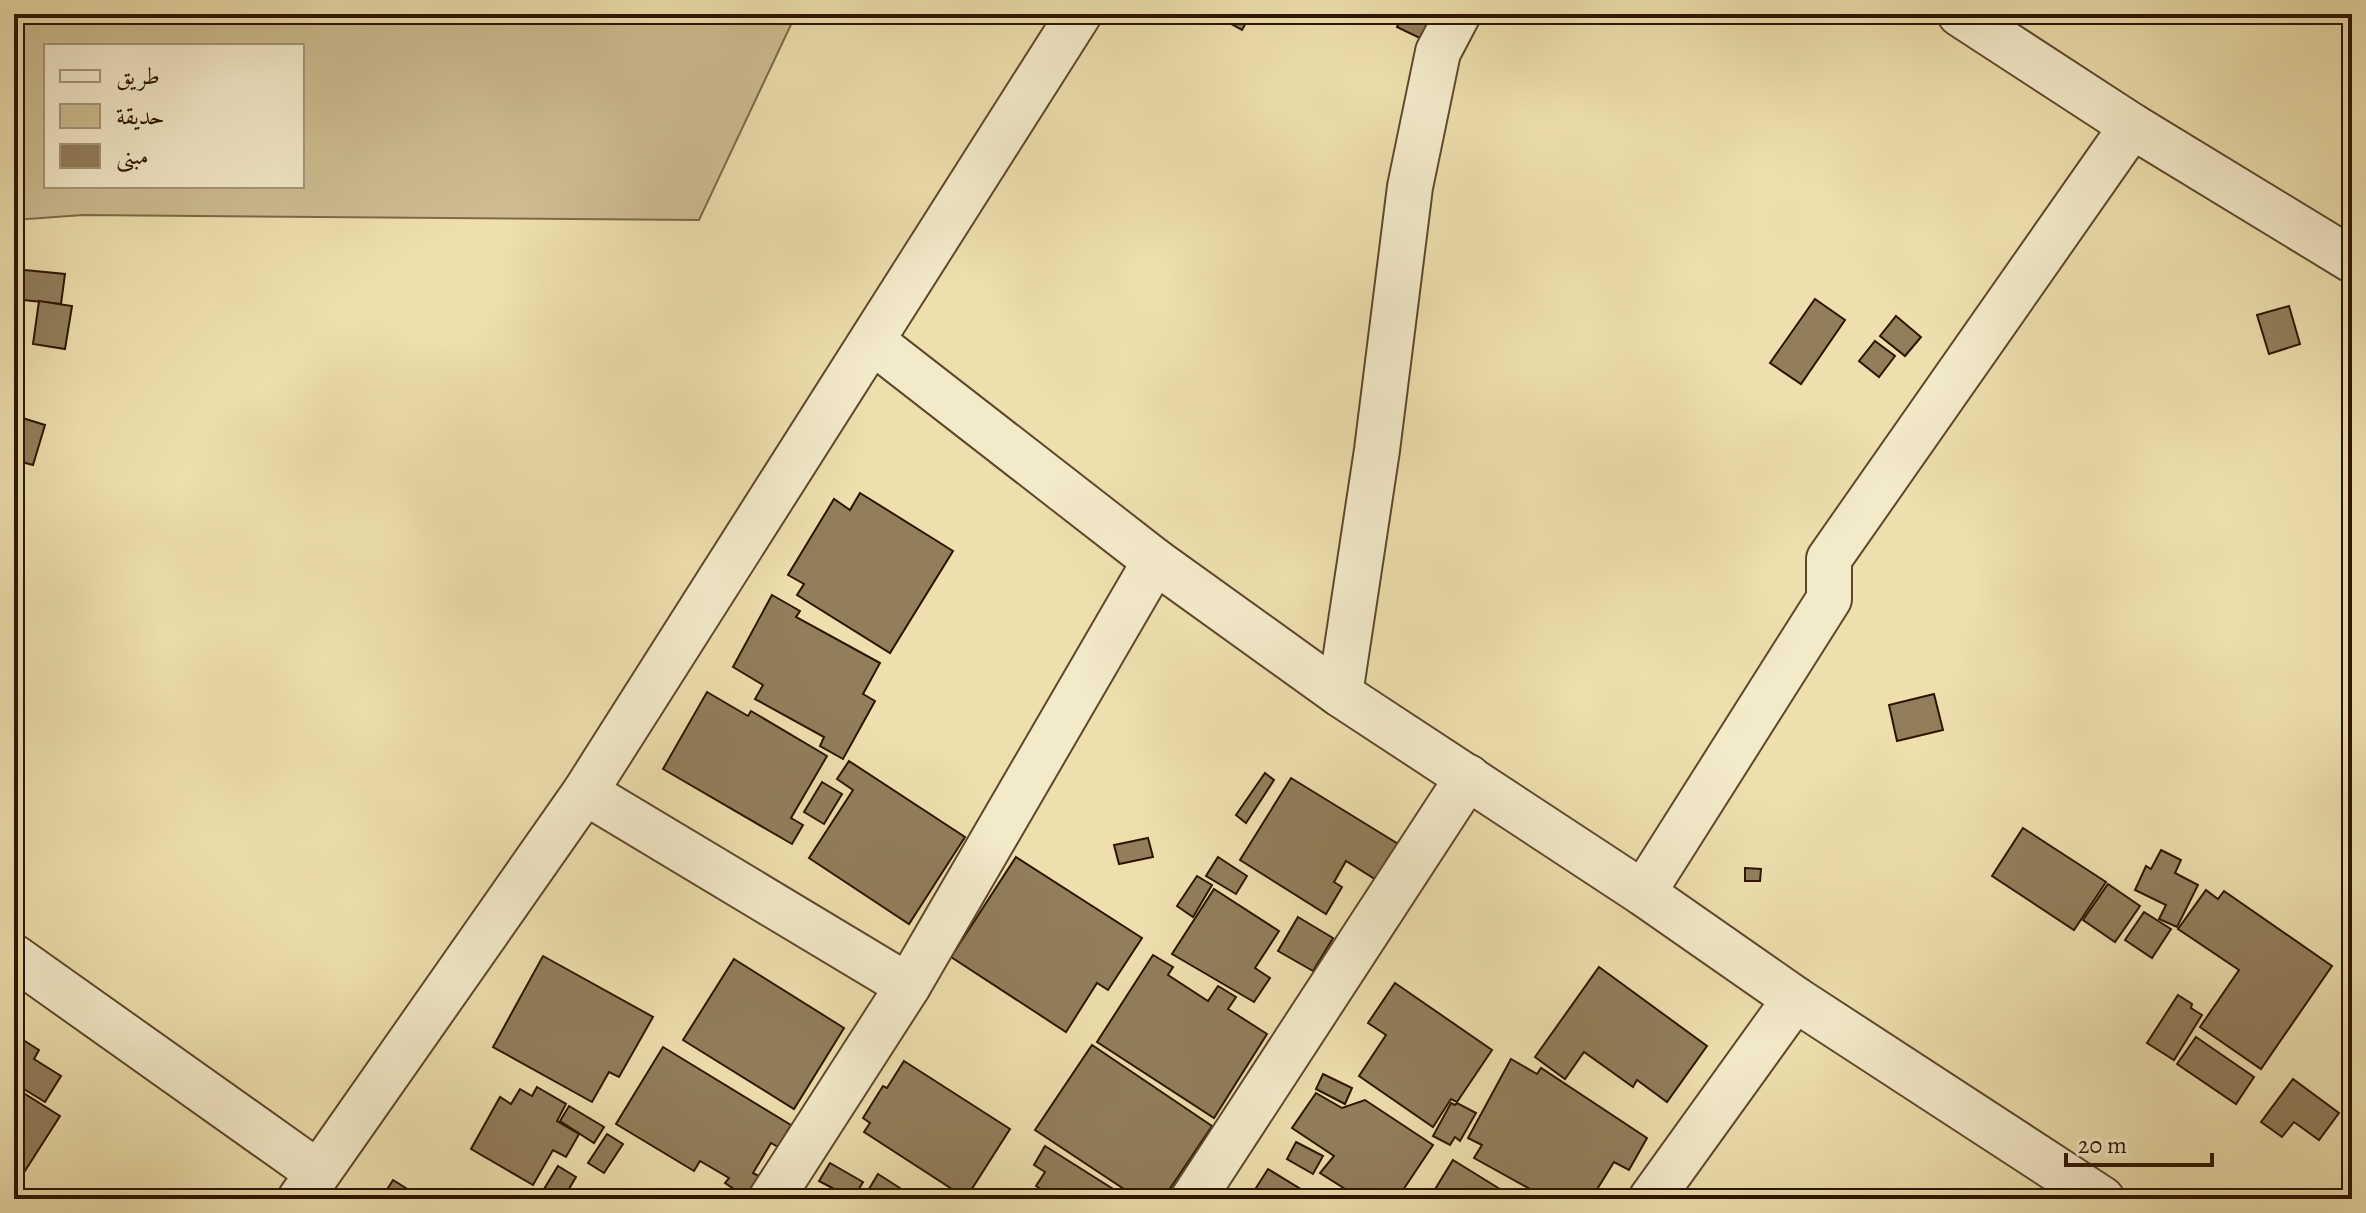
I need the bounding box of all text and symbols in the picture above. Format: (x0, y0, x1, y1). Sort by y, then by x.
legend (44, 44, 304, 188)
text: طريق (116, 60, 160, 92)
text: حديقة (116, 100, 165, 132)
text: مبنى (116, 140, 149, 173)
scale bar (2066, 1117, 2212, 1167)
text: 20 m (2078, 1129, 2127, 1161)

